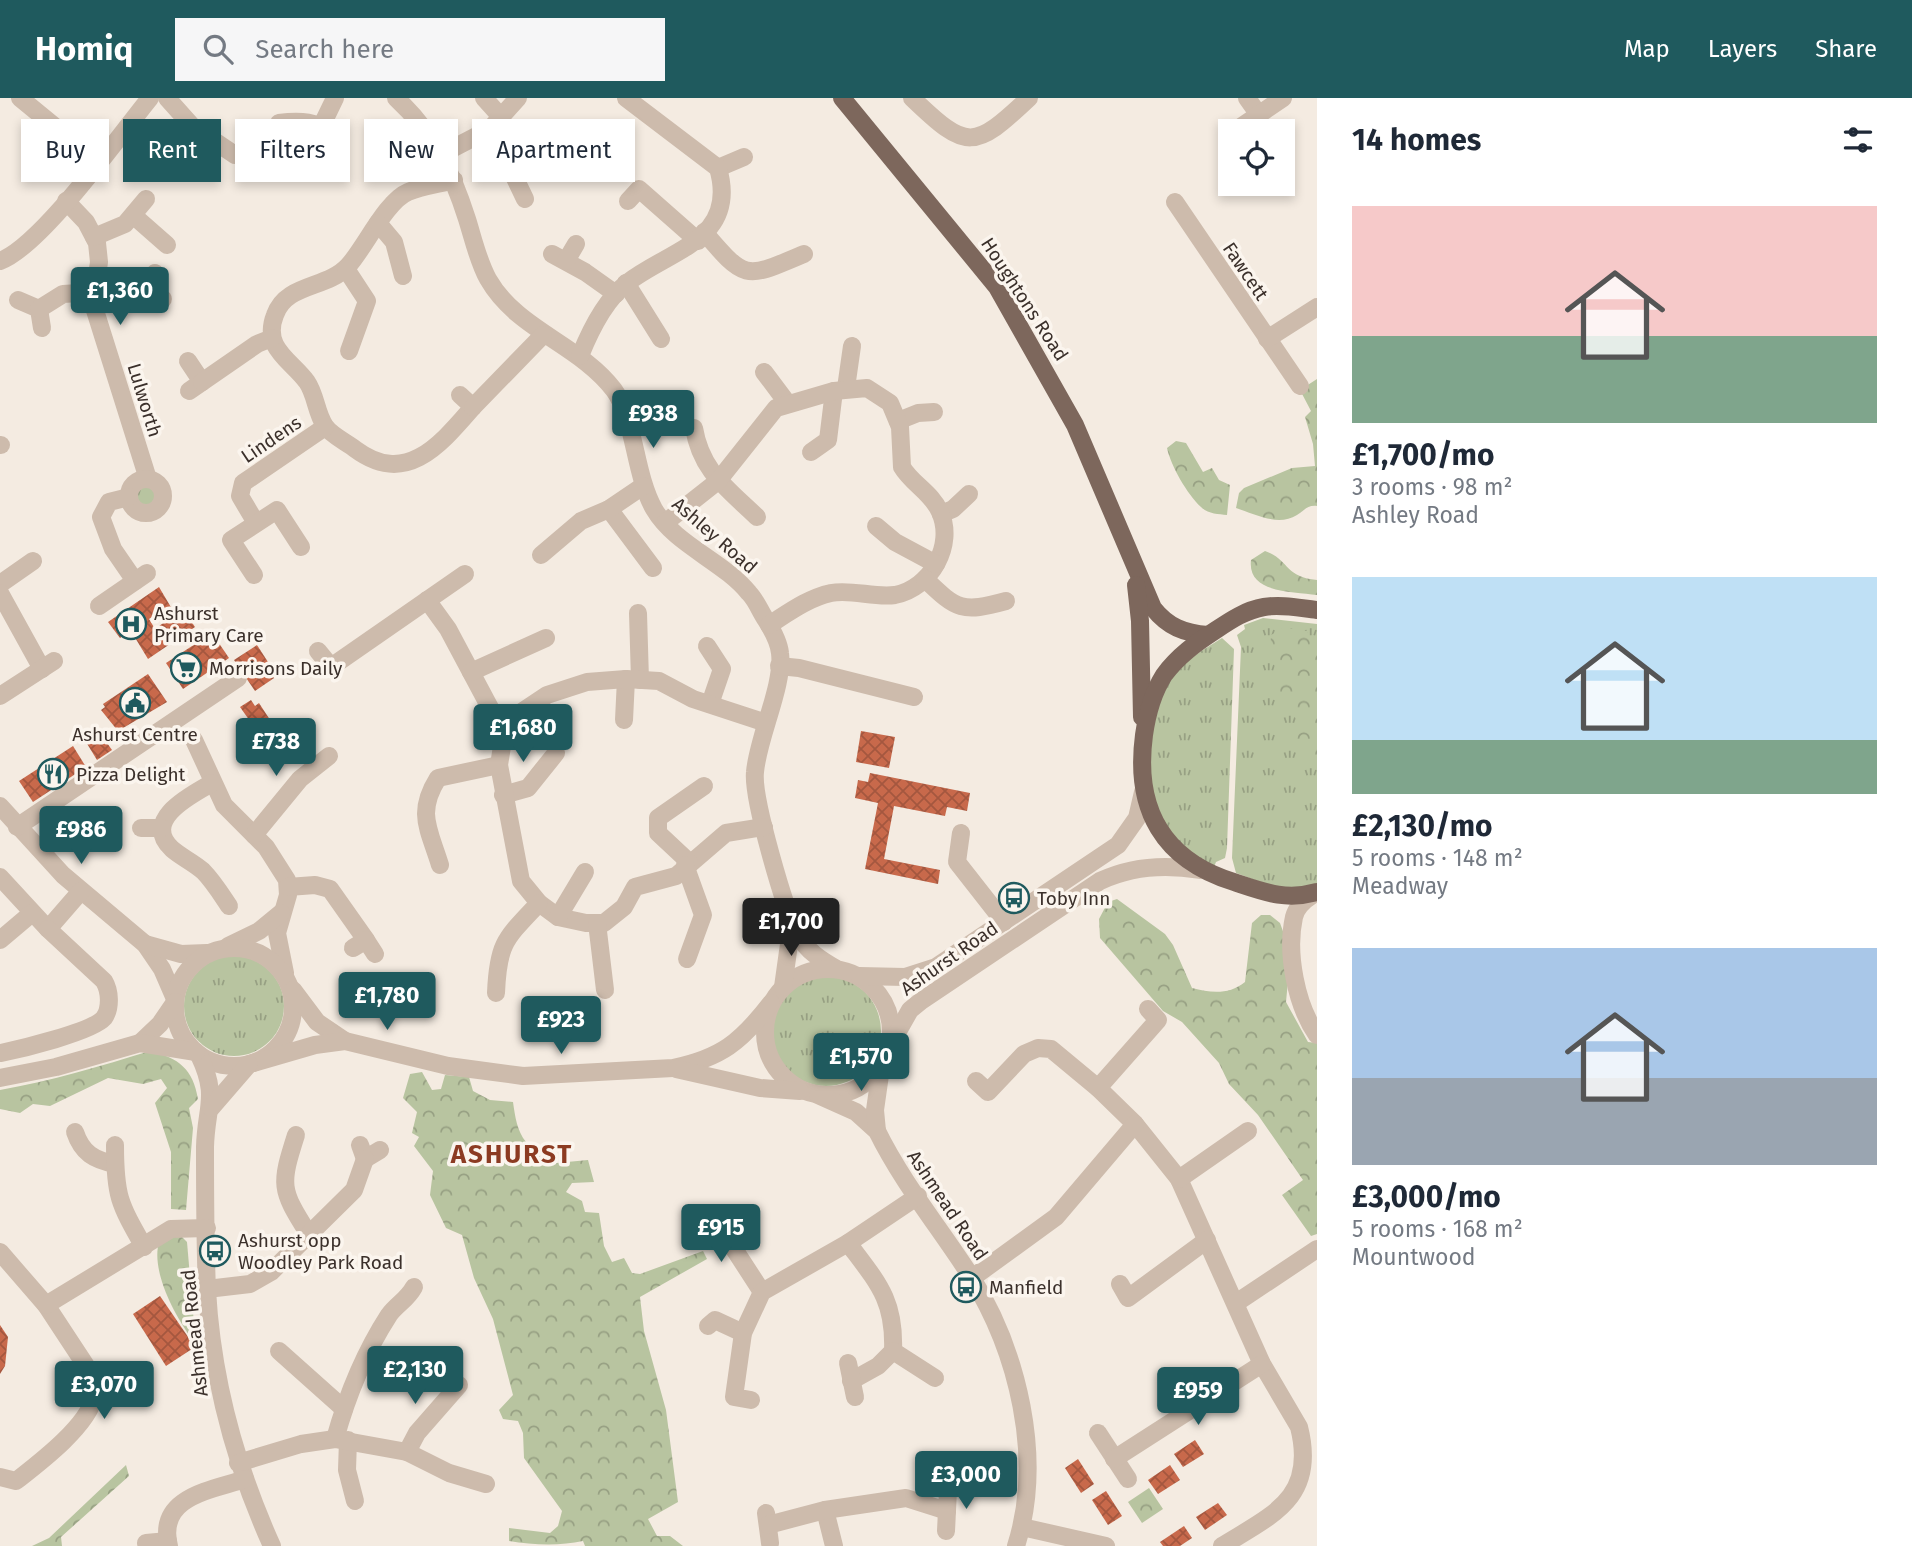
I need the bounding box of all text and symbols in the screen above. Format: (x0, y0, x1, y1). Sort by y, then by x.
search box (175, 18, 665, 81)
text: Homiq (35, 29, 133, 69)
icon: search (199, 30, 237, 68)
text: Search here (255, 34, 394, 65)
text: Map (1624, 35, 1670, 63)
text: Layers (1708, 35, 1777, 63)
text: Share (1815, 35, 1877, 63)
chip: Buy (21, 119, 109, 182)
chip: Rent (123, 119, 221, 182)
chip: Filters (235, 119, 350, 182)
chip: New (364, 119, 458, 182)
chip: Apartment (472, 119, 635, 182)
map controls (1218, 119, 1295, 196)
button: locate (1218, 119, 1295, 196)
icon: filters (1839, 121, 1877, 159)
text: 14 homes (1352, 122, 1481, 158)
street label: Houghtons Road (976, 233, 1073, 365)
street label: Fawcett (1218, 238, 1273, 305)
icon: home (1552, 252, 1678, 378)
pin: £1,360 (63, 268, 177, 327)
text: £1,360 (87, 276, 153, 304)
street label: Lulworth (122, 361, 167, 440)
pin: £938 (612, 390, 694, 450)
text: £938 (628, 399, 678, 427)
street label: Lindens (237, 411, 306, 468)
text: £1,700/mo (1352, 437, 1494, 473)
text: 3 rooms · 98 m² (1352, 473, 1512, 501)
street label: Ashley Road (668, 492, 762, 578)
text: Ashley Road (1352, 501, 1479, 529)
place label: Ashurst Primary Care (154, 602, 264, 647)
hospital icon: Ashurst Primary Care (114, 607, 148, 641)
icon: home (1552, 623, 1678, 749)
supermarket icon: Morrisons Daily (169, 651, 203, 685)
place label: Morrisons Daily (209, 657, 343, 680)
public building icon: Ashurst Centre (118, 686, 152, 720)
pin: £1,680 (466, 704, 580, 764)
text: £1,680 (489, 713, 557, 741)
pin: £738 (235, 718, 317, 778)
place label: Ashurst Centre (72, 723, 198, 746)
text: £738 (252, 727, 300, 755)
restaurant icon: Pizza Delight (36, 757, 70, 791)
place label: Pizza Delight (76, 763, 186, 786)
pin: £986 (40, 806, 122, 866)
text: £2,130/mo (1352, 808, 1493, 844)
text: £986 (55, 815, 107, 843)
text: 5 rooms · 148 m² (1352, 844, 1523, 872)
text: Meadway (1352, 872, 1448, 900)
bus stop icon: Toby Inn (997, 881, 1031, 915)
place label: Toby Inn (1037, 887, 1110, 910)
pin: £1,700 (734, 898, 848, 958)
text: £1,700 (758, 907, 824, 935)
street label: Ashurst Road (896, 916, 1002, 1000)
pin: £1,780 (330, 972, 444, 1032)
text: £1,780 (355, 981, 419, 1009)
icon: home (1552, 994, 1678, 1120)
pin: £923 (520, 996, 602, 1056)
text: £923 (537, 1005, 585, 1033)
pin: £1,570 (804, 1034, 918, 1093)
text: £1,570 (829, 1042, 893, 1070)
district label: ASHURST (450, 1139, 573, 1170)
street label: Ashmead Road (902, 1146, 993, 1265)
text: £3,000/mo (1352, 1179, 1501, 1215)
pin: £915 (680, 1204, 762, 1264)
text: £915 (697, 1213, 745, 1241)
text: 5 rooms · 168 m² (1352, 1215, 1523, 1243)
place label: Ashurst opp Woodley Park Road (238, 1229, 403, 1274)
bus stop icon: Ashurst opp Woodley Park Road (198, 1234, 232, 1268)
text: Mountwood (1352, 1243, 1476, 1271)
street label: Ashmead Road (176, 1268, 213, 1398)
bus stop icon: Manfield (949, 1270, 983, 1304)
place label: Manfield (989, 1276, 1063, 1299)
pin: £2,130 (358, 1346, 472, 1406)
text: £2,130 (383, 1355, 447, 1383)
pin: £3,070 (47, 1362, 161, 1421)
pin: £959 (1157, 1368, 1239, 1427)
text: £3,070 (71, 1370, 137, 1398)
text: £959 (1173, 1376, 1223, 1404)
pin: £3,000 (909, 1452, 1023, 1511)
text: £3,000 (931, 1460, 1001, 1488)

